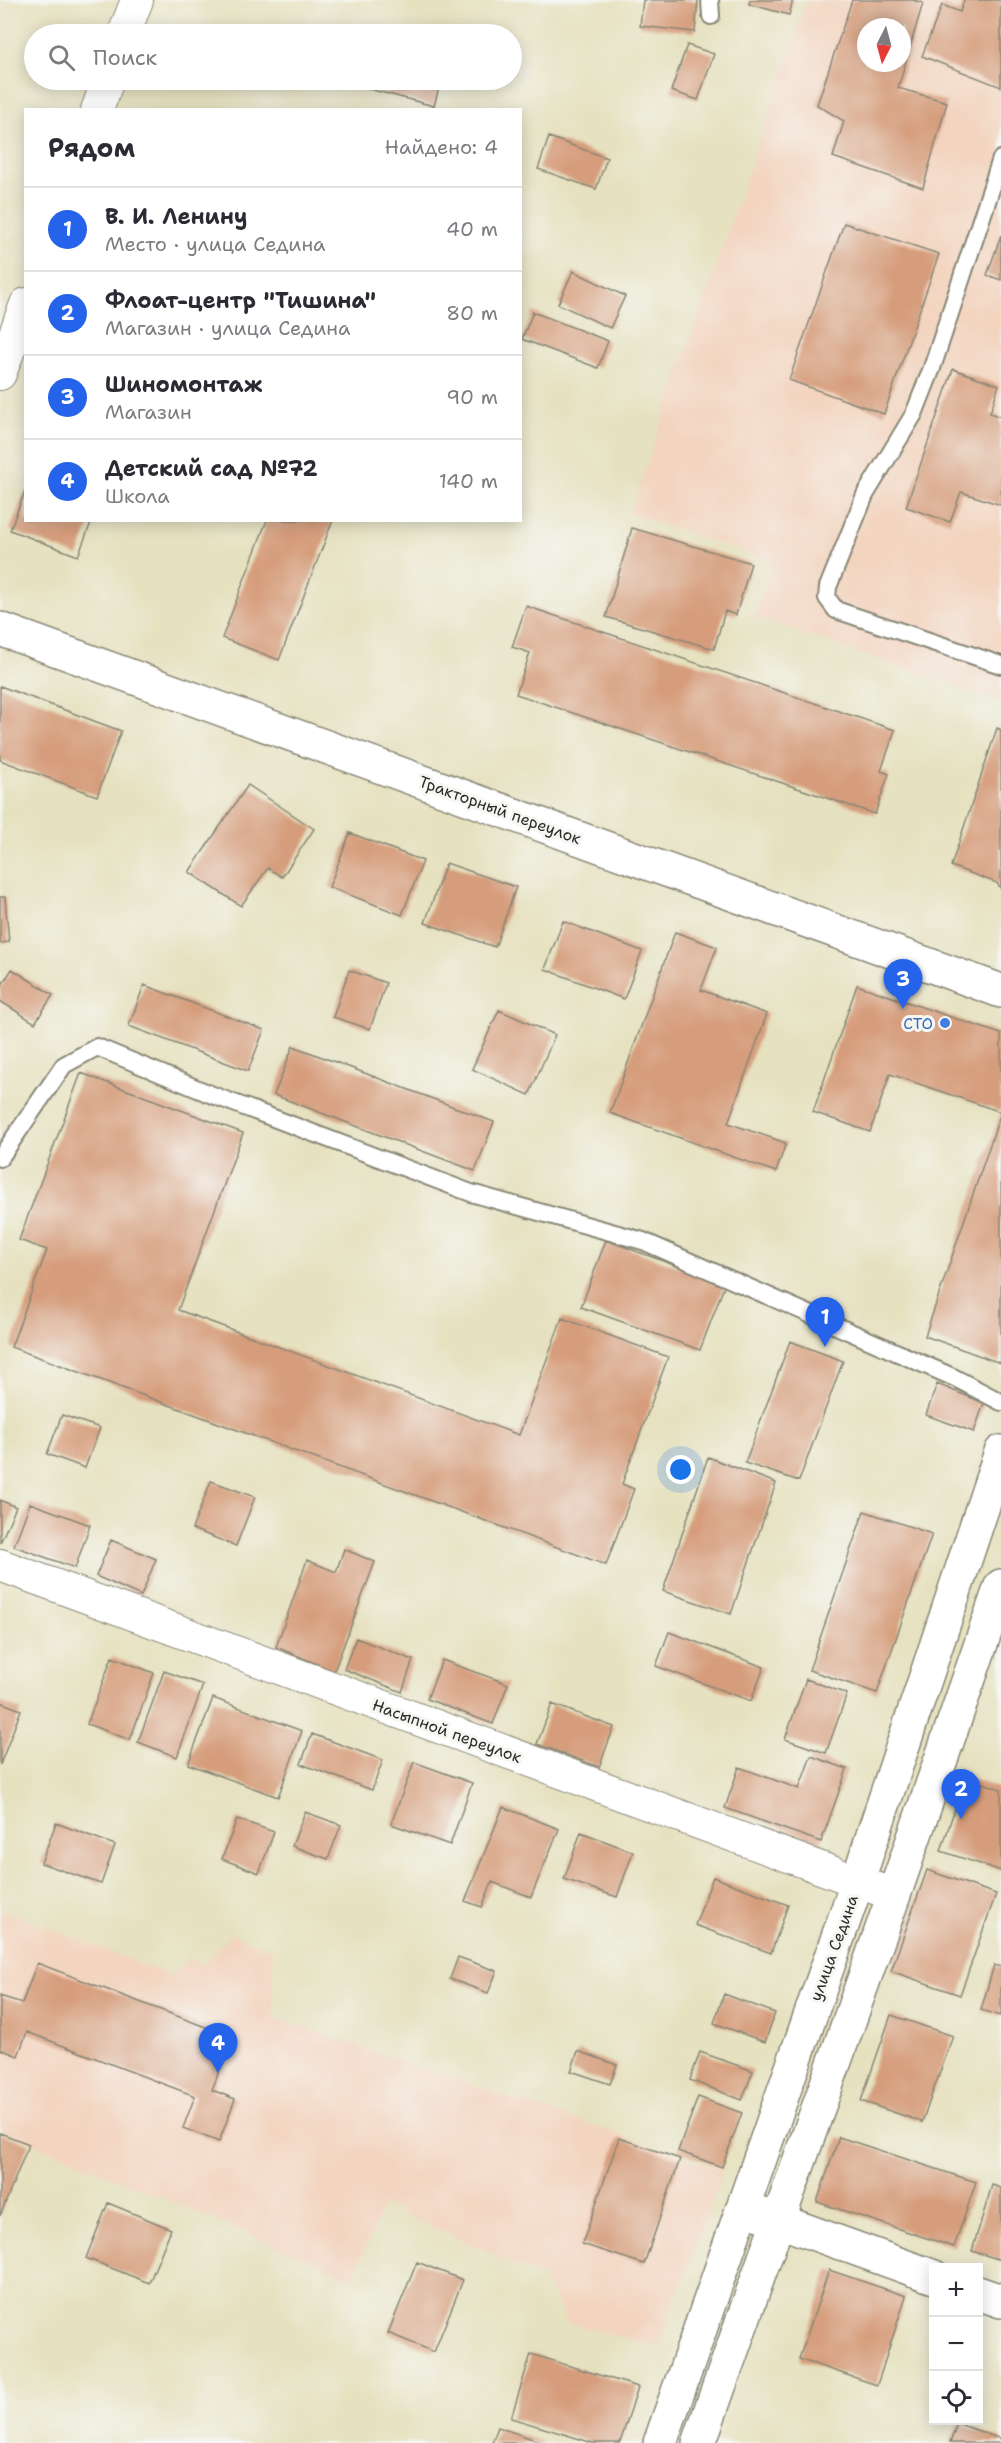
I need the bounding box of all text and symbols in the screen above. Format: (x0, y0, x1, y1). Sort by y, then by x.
north arrow (857, 18, 911, 72)
search box (24, 24, 522, 90)
icon: search (45, 41, 78, 74)
text: Поиск (93, 43, 157, 72)
text: Рядом (48, 130, 135, 165)
text: Найдено: 4 (385, 134, 498, 160)
text: В. И. Ленину (105, 202, 247, 231)
text: 1 (63, 216, 72, 242)
text: 40 m (446, 216, 498, 242)
text: Место · улица Седина (105, 231, 326, 257)
text: Флоат-центр "Тишина" (105, 286, 376, 315)
text: 2 (61, 300, 75, 326)
text: 80 m (446, 300, 498, 326)
text: Магазин · улица Седина (105, 315, 350, 341)
text: Шиномонтаж (105, 370, 262, 399)
text: 3 (61, 384, 75, 410)
text: 90 m (446, 384, 498, 410)
text: Магазин (105, 399, 192, 425)
text: Детский сад №72 (105, 454, 318, 483)
text: 4 (61, 468, 75, 494)
text: 140 m (439, 468, 498, 494)
text: Школа (105, 483, 170, 509)
street label: Тракторный переулок (416, 771, 584, 849)
pin: 3 (884, 960, 922, 1009)
place label: СТО (903, 1013, 933, 1034)
marker: СТО (938, 1016, 952, 1030)
pin: 1 (806, 1298, 844, 1347)
your location (666, 1455, 695, 1484)
street label: Насыпной переулок (370, 1694, 525, 1768)
pin: 2 (942, 1770, 980, 1819)
street label: улица Седина (805, 1892, 863, 2004)
pin: 4 (198, 2024, 238, 2073)
map controls (929, 2263, 983, 2425)
button: + (929, 2263, 983, 2317)
button: − (929, 2317, 983, 2371)
button: locate (929, 2371, 983, 2425)

